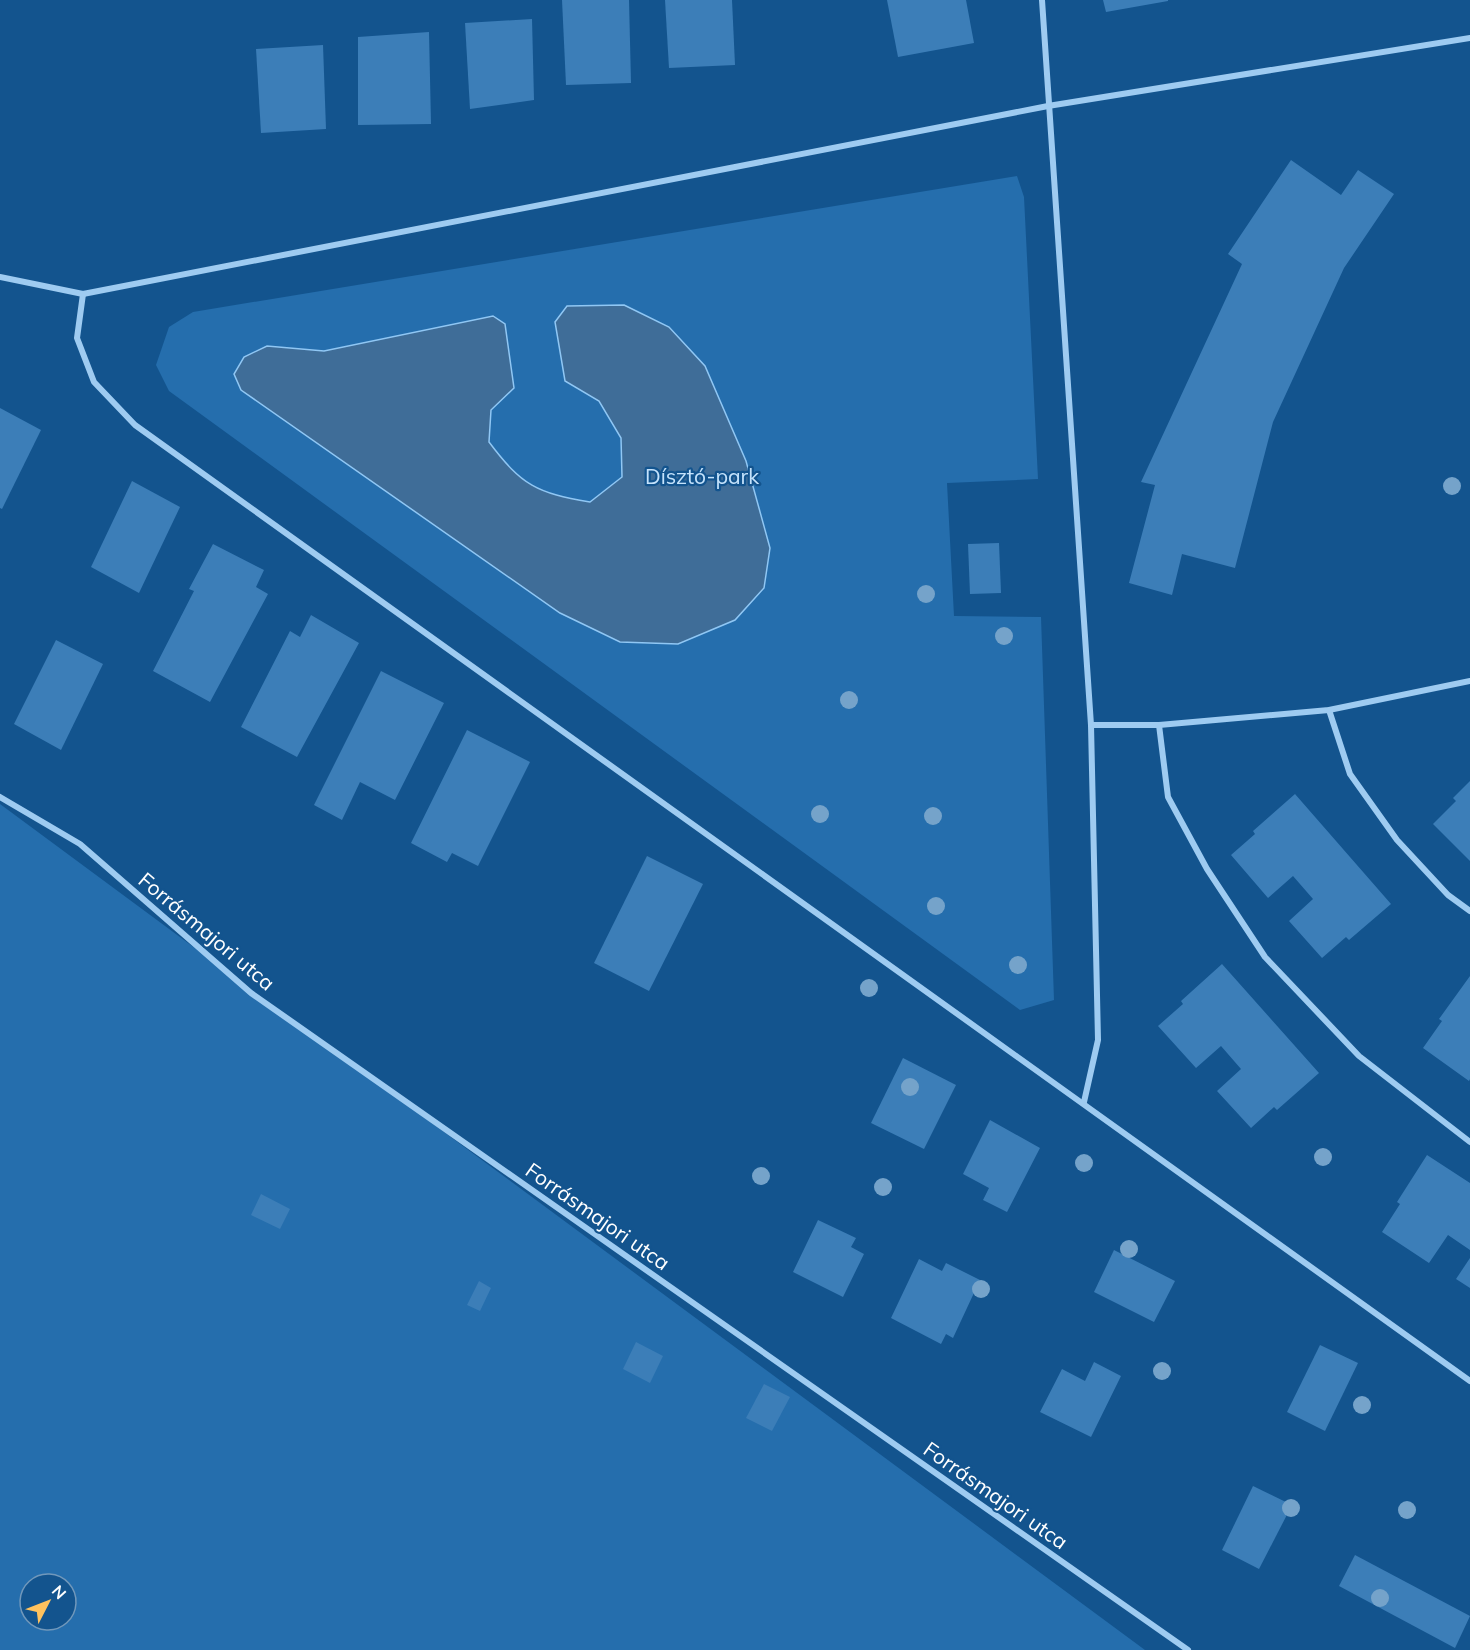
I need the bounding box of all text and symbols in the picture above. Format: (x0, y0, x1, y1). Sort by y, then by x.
park label: Dísztó-park (645, 463, 759, 489)
street label: Forrásmajori utca (134, 866, 280, 996)
street label: Forrásmajori utca (521, 1157, 675, 1275)
street label: Forrásmajori utca (919, 1436, 1073, 1554)
north arrow (18, 1572, 78, 1632)
text: N (48, 1581, 71, 1603)

